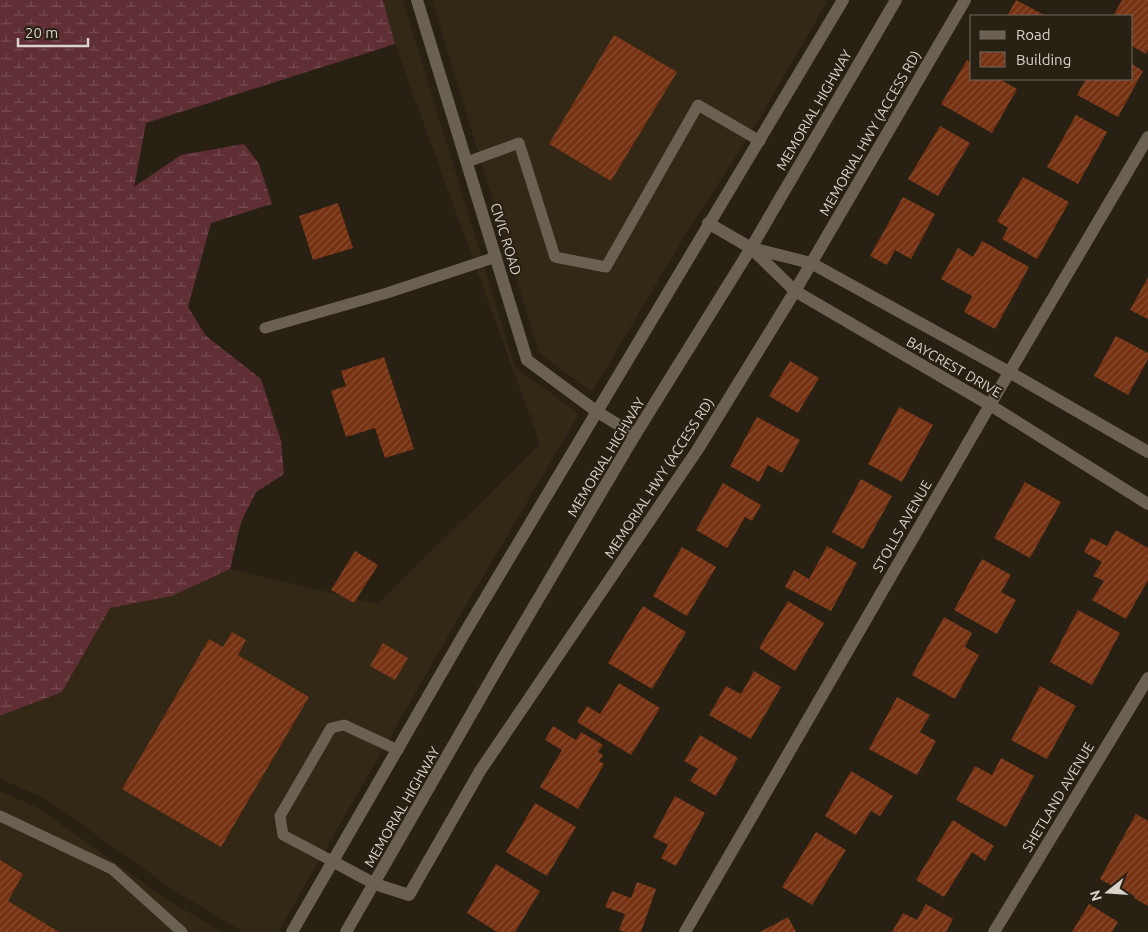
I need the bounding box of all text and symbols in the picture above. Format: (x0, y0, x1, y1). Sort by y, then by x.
scale bar (18, 15, 88, 47)
legend (970, 15, 1133, 80)
text: 20 m (25, 24, 58, 41)
text: Road (1016, 26, 1051, 43)
street label: MEMORIAL HIGHWAY (773, 47, 855, 173)
street label: MEMORIAL HWY (ACCESS RD) (816, 48, 924, 218)
text: Building (1016, 51, 1071, 68)
street label: CIVIC ROAD (487, 201, 525, 277)
street label: BAYCREST DRIVE (904, 333, 1004, 401)
street label: MEMORIAL HIGHWAY (564, 395, 648, 519)
street label: MEMORIAL HWY (ACCESS RD) (601, 395, 717, 561)
street label: STOLLS AVENUE (869, 477, 935, 575)
street label: SHETLAND AVENUE (1019, 739, 1097, 855)
street label: MEMORIAL HIGHWAY (361, 744, 443, 870)
north arrow (1083, 867, 1133, 917)
text: N (1086, 888, 1105, 903)

